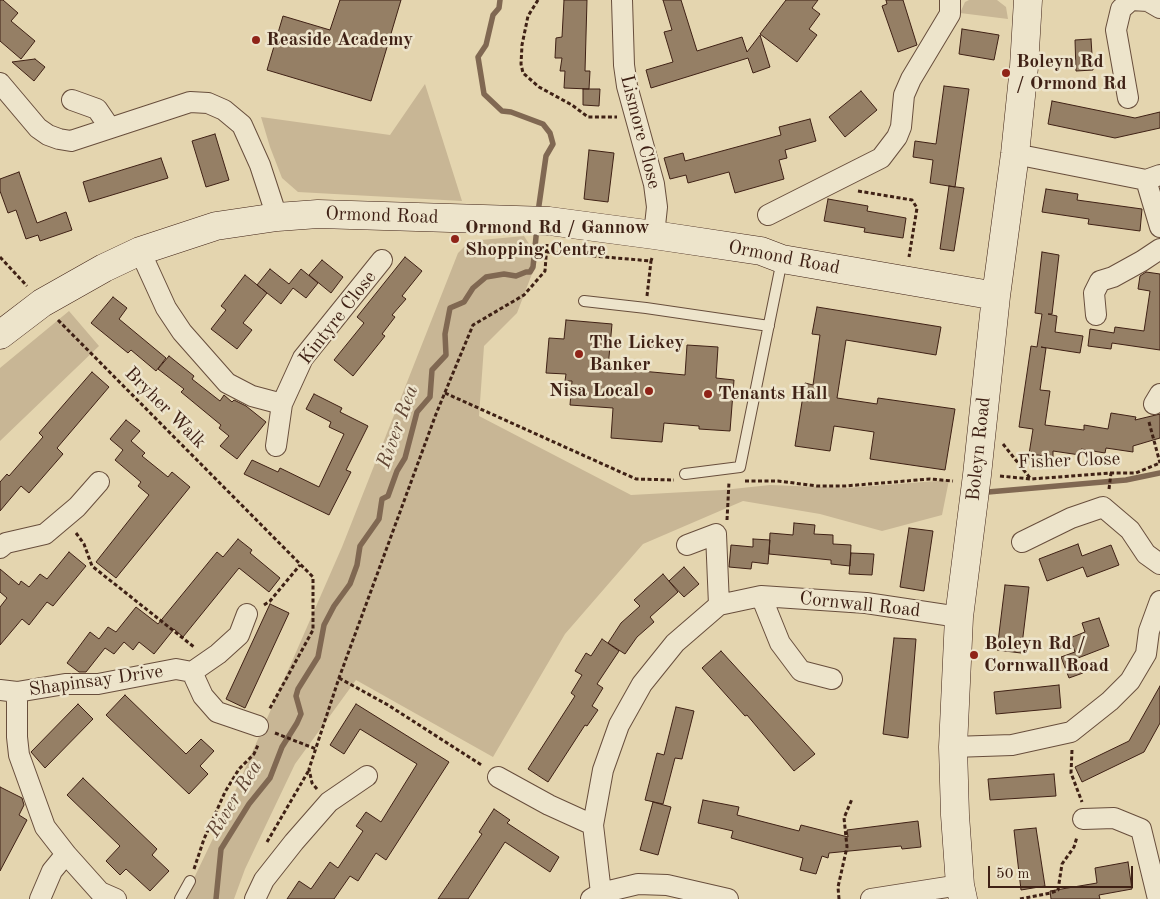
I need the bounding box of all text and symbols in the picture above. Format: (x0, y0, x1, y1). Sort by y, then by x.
place label: Reaside Academy (266, 29, 413, 51)
marker: Reaside Academy (250, 34, 262, 46)
place label: Boleyn Rd / Ormond Rd (1016, 51, 1127, 95)
marker: Boleyn Rd / Ormond Rd (1000, 67, 1012, 79)
street label: Lismore Close (615, 73, 665, 191)
street label: Ormond Road (325, 203, 439, 229)
place label: Ormond Rd / Gannow Shopping Centre (465, 217, 649, 261)
marker: Ormond Rd / Gannow Shopping Centre (449, 233, 461, 245)
street label: Ormond Road (726, 236, 842, 280)
street label: Kintyre Close (294, 267, 382, 369)
place label: The Lickey Banker (589, 332, 684, 376)
marker: The Lickey Banker (573, 348, 585, 360)
street label: Bryher Walk (119, 362, 211, 454)
place label: Nisa Local (549, 380, 639, 402)
water label: River Rea (372, 382, 424, 472)
place label: Tenants Hall (718, 383, 828, 405)
marker: Nisa Local (643, 385, 655, 397)
marker: Tenants Hall (702, 388, 714, 400)
street label: Boleyn Road (962, 396, 996, 502)
street label: Fisher Close (1017, 448, 1121, 474)
street label: Cornwall Road (798, 587, 922, 623)
place label: Boleyn Rd / Cornwall Road (984, 633, 1109, 677)
marker: Boleyn Rd / Cornwall Road (968, 649, 980, 661)
street label: Shapinsay Drive (28, 660, 164, 702)
water label: River Rea (202, 756, 268, 842)
scale bar (990, 856, 1135, 888)
text: 50 m (996, 867, 1030, 882)

